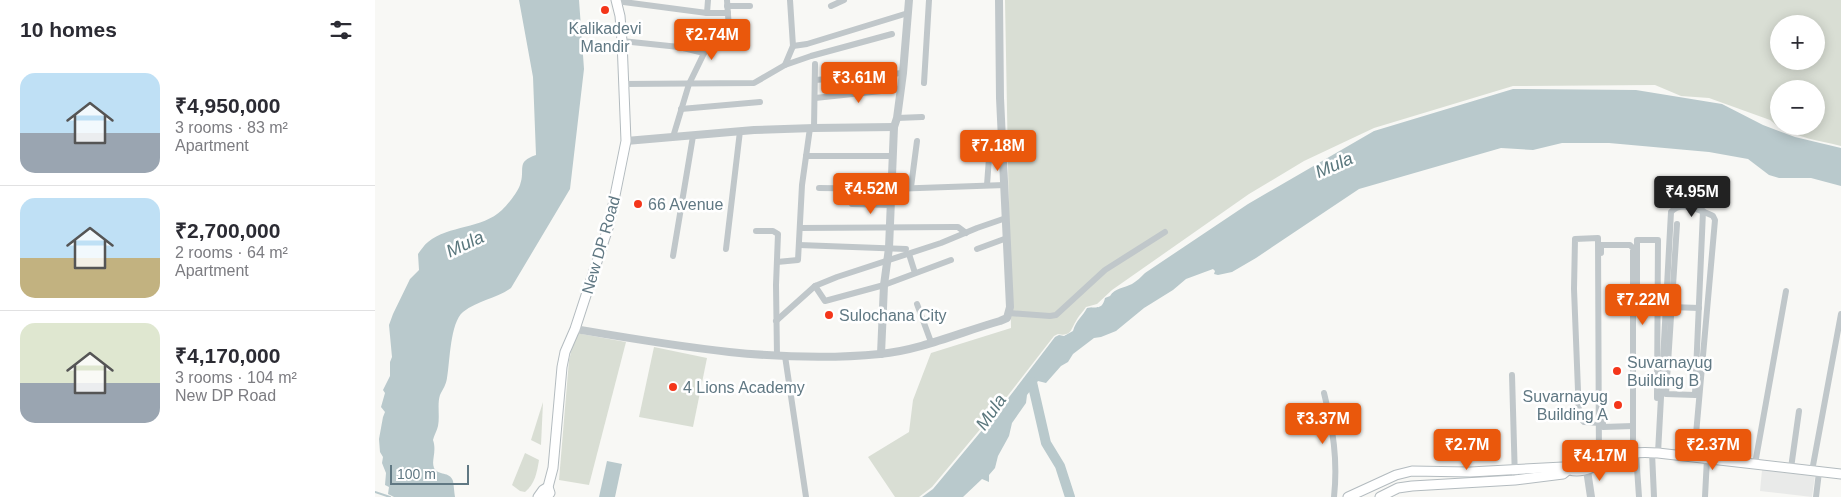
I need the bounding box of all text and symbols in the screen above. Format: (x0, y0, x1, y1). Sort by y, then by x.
marker: Kalikadevi Mandir (599, 4, 611, 16)
map controls (1770, 15, 1825, 135)
button: + (1770, 15, 1825, 70)
icon: filters (327, 16, 355, 44)
text: 10 homes (20, 18, 117, 41)
pin: ₹2.74M (671, 18, 753, 61)
place label: Kalikadevi Mandir (569, 20, 641, 55)
text: ₹2.74M (685, 26, 739, 43)
pin: ₹3.61M (818, 62, 900, 104)
text: ₹3.61M (832, 69, 886, 86)
button: − (1770, 80, 1825, 135)
icon: home (60, 93, 120, 153)
text: ₹4,950,000 (175, 94, 280, 117)
text: 3 rooms · 83 m² (175, 119, 288, 136)
pin: ₹7.18M (957, 130, 1039, 172)
text: Apartment (175, 137, 249, 154)
text: ₹7.18M (971, 137, 1025, 154)
water label: Mula (1312, 148, 1356, 182)
pin: ₹4.52M (830, 172, 912, 215)
pin: ₹4.95M (1651, 176, 1733, 218)
text: ₹4.52M (844, 180, 898, 197)
text: ₹4.95M (1665, 183, 1719, 200)
street label: New DP Road (579, 194, 623, 296)
place label: 66 Avenue (648, 196, 723, 213)
marker: 66 Avenue (632, 198, 644, 210)
icon: home (60, 218, 120, 278)
text: ₹2,700,000 (175, 219, 280, 242)
water label: Mula (443, 227, 487, 261)
text: 2 rooms · 64 m² (175, 244, 288, 261)
text: Apartment (175, 262, 249, 279)
pin: ₹7.22M (1602, 284, 1684, 326)
text: ₹7.22M (1616, 291, 1670, 308)
place label: Sulochana City (839, 307, 947, 324)
marker: Sulochana City (823, 309, 835, 321)
icon: home (60, 343, 120, 403)
text: ₹4,170,000 (175, 344, 280, 367)
place label: Suvarnayug Building B (1627, 354, 1712, 389)
marker: Suvarnayug Building B (1611, 365, 1623, 377)
text: 3 rooms · 104 m² (175, 369, 297, 386)
place label: 4 Lions Academy (683, 379, 805, 396)
marker: 4 Lions Academy (667, 381, 679, 393)
text: New DP Road (175, 387, 276, 404)
place label: Suvarnayug Building A (1523, 388, 1608, 423)
water label: Mula (972, 390, 1010, 434)
marker: Suvarnayug Building A (1612, 399, 1624, 411)
pin: ₹3.37M (1282, 402, 1364, 445)
text: ₹3.37M (1296, 410, 1350, 427)
pin: ₹2.7M (1432, 428, 1502, 471)
pin: ₹2.37M (1672, 428, 1754, 471)
text: ₹2.7M (1445, 436, 1489, 453)
text: ₹2.37M (1686, 436, 1740, 453)
pin: ₹4.17M (1559, 440, 1641, 482)
text: ₹4.17M (1573, 447, 1627, 464)
scale bar (390, 462, 469, 485)
text: 100 m (397, 466, 436, 482)

